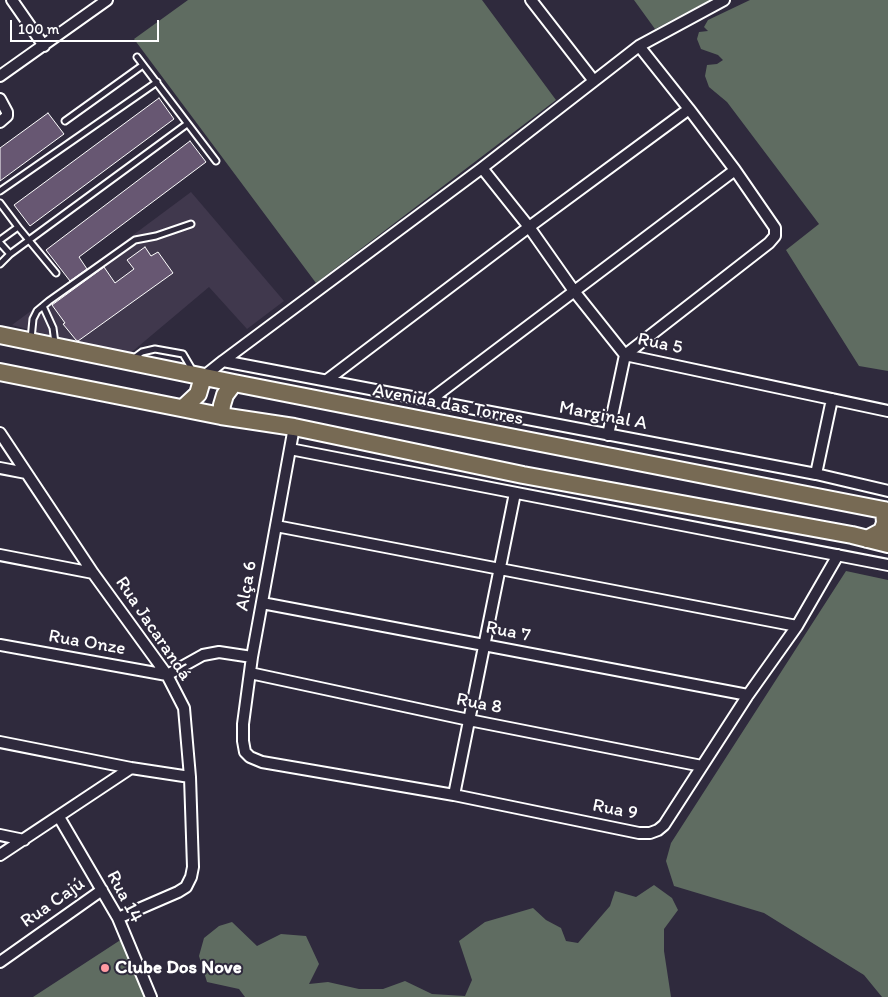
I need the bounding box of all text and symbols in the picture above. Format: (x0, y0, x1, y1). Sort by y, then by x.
scale bar (12, 10, 161, 42)
text: 100 m (18, 20, 59, 38)
street label: Rua 5 (635, 328, 685, 360)
street label: Avenida das Torres (371, 379, 525, 431)
street label: Marginal A (557, 396, 649, 436)
street label: Alça 6 (231, 559, 263, 613)
street label: Rua Jacarandá (110, 573, 196, 685)
street label: Rua 7 (484, 617, 532, 647)
street label: Rua Onze (47, 625, 127, 661)
street label: Rua 8 (454, 688, 504, 720)
street label: Rua 9 (590, 794, 640, 826)
street label: Rua 14 (101, 867, 147, 927)
street label: Rua Cajú (17, 873, 89, 933)
place label: Clube Dos Nove (115, 957, 242, 979)
marker: Clube Dos Nove (99, 962, 111, 974)

